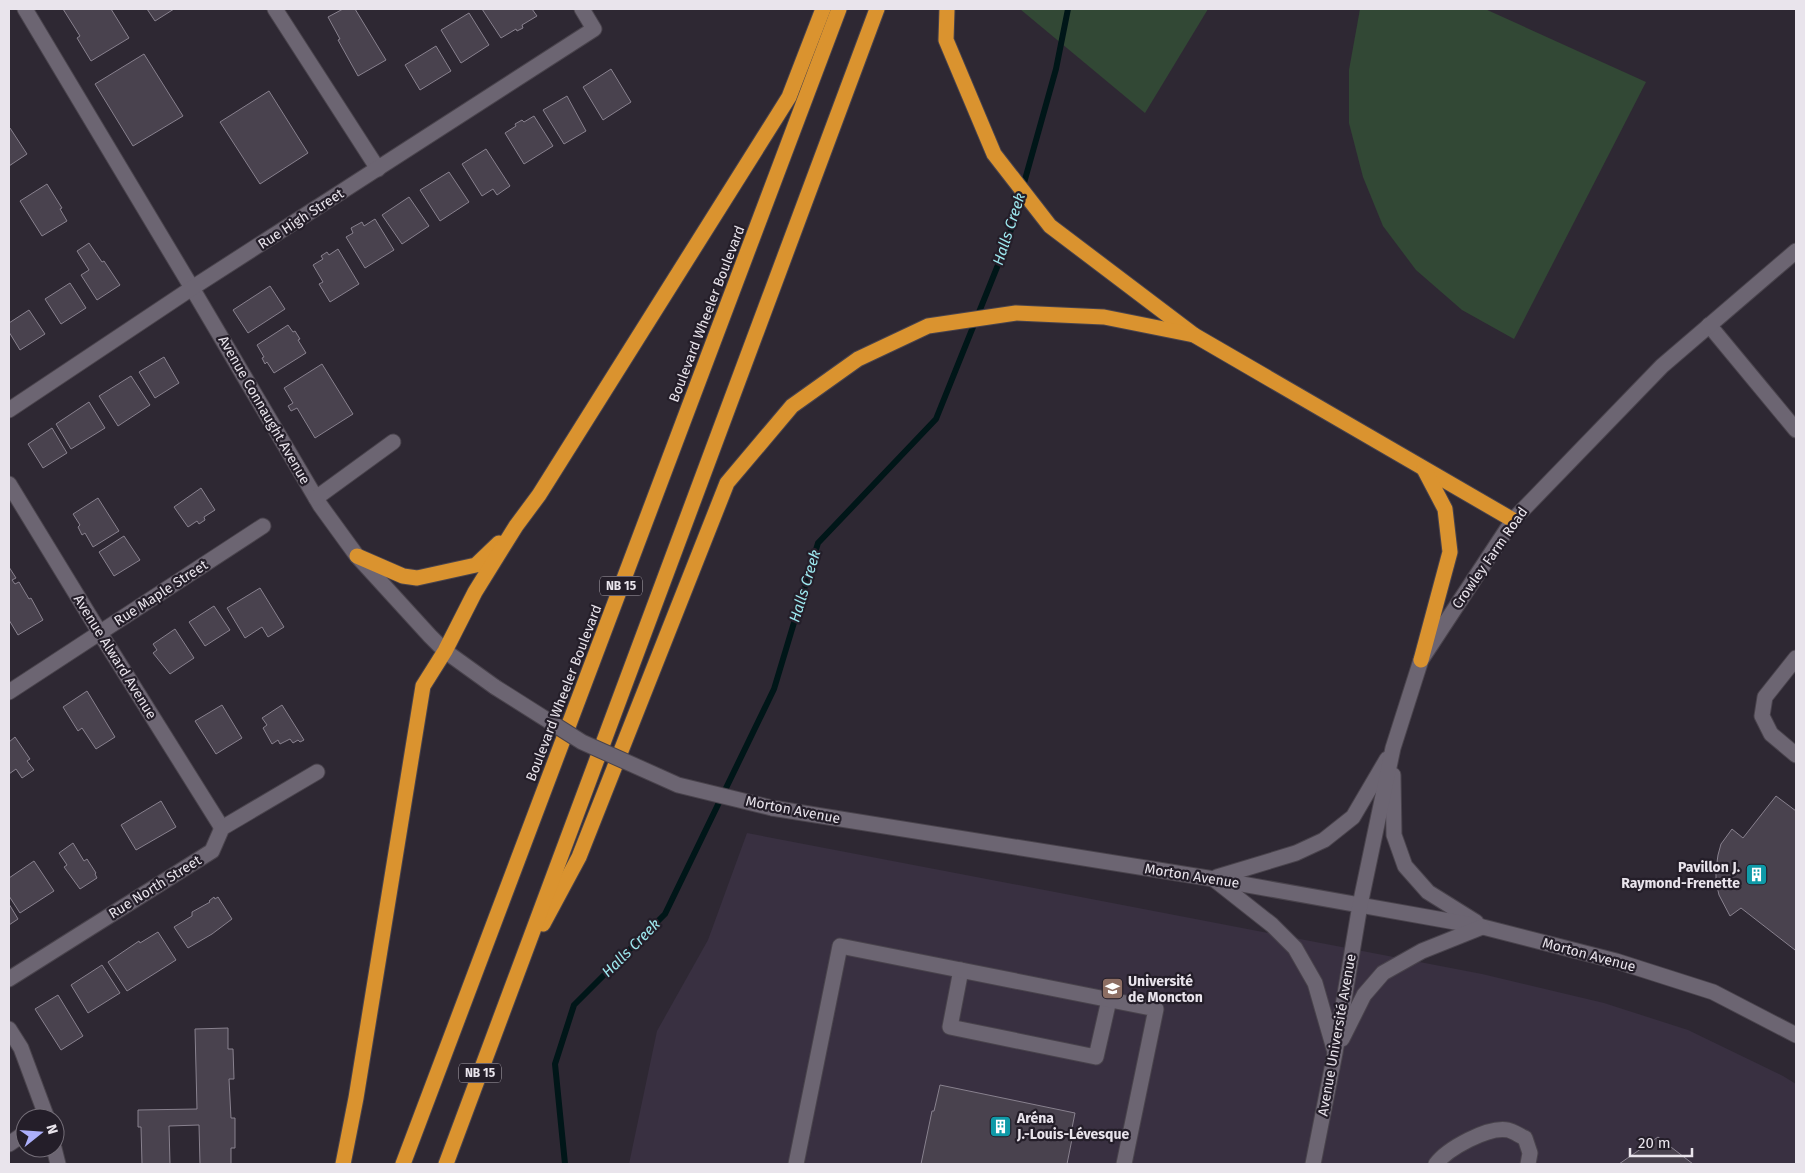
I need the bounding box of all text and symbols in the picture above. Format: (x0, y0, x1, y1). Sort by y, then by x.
street label: Rue High Street (255, 185, 348, 253)
water label: Halls Creek (989, 191, 1029, 267)
street label: Boulevard Wheeler Boulevard (665, 223, 749, 405)
street label: Avenue Connaught Avenue (214, 333, 314, 487)
street label: Crowley Farm Road (1449, 504, 1531, 612)
water label: Halls Creek (785, 547, 825, 625)
street label: Rue Maple Street (111, 556, 212, 630)
road number: NB 15 (600, 576, 642, 596)
street label: Avenue Alward Avenue (70, 592, 160, 722)
street label: Boulevard Wheeler Boulevard (522, 602, 606, 784)
street label: Morton Avenue (744, 793, 842, 827)
street label: Rue North Street (106, 851, 205, 922)
place label: Pavillon J. Raymond-Frenette (1621, 859, 1740, 892)
street label: Morton Avenue (1143, 860, 1241, 892)
building icon: Pavillon J. Raymond-Frenette (1744, 863, 1768, 887)
water label: Halls Creek (598, 915, 664, 981)
street label: Morton Avenue (1540, 934, 1638, 976)
street label: Avenue Université Avenue (1314, 953, 1360, 1117)
place label: Université de Moncton (1128, 973, 1203, 1006)
school or university icon: Université de Moncton (1100, 977, 1124, 1001)
road number: NB 15 (459, 1064, 501, 1082)
north arrow (15, 1108, 65, 1158)
place label: Aréna J.-Louis-Lévesque (1016, 1110, 1129, 1143)
building icon: Aréna J.-Louis-Lévesque (989, 1114, 1013, 1138)
text: N (42, 1122, 61, 1136)
scale bar (1630, 1126, 1692, 1158)
text: 20 m (1638, 1134, 1671, 1152)

